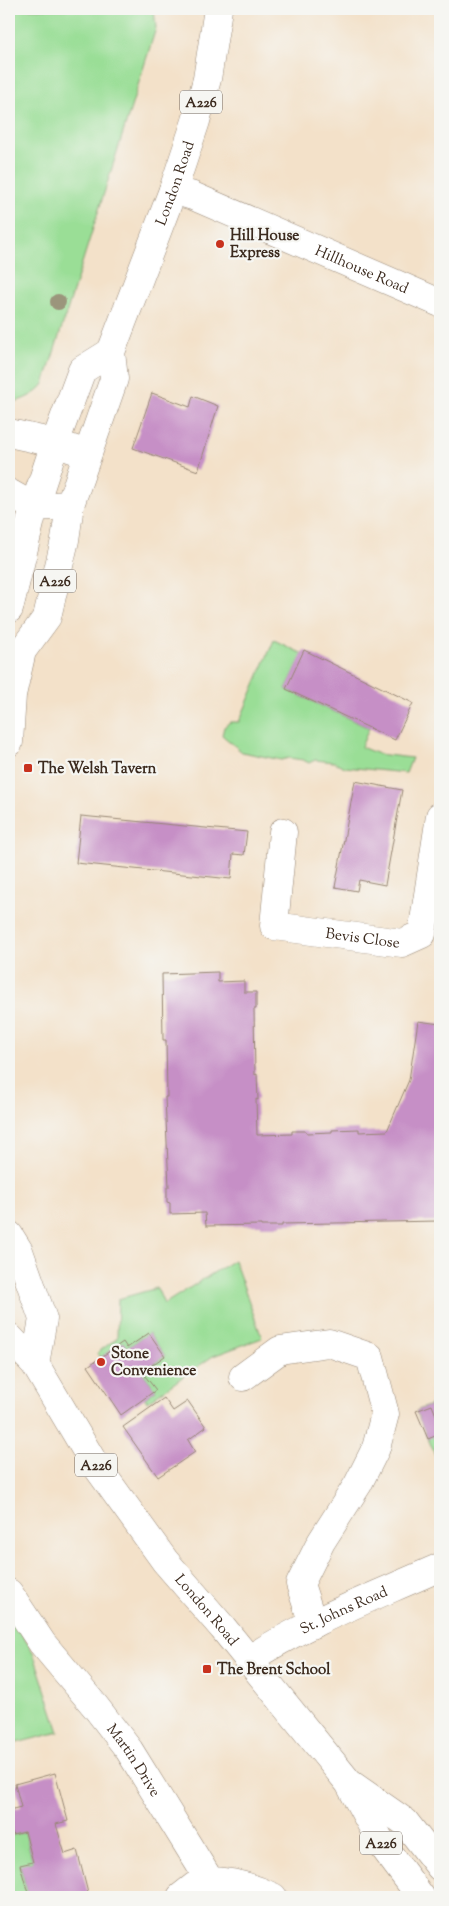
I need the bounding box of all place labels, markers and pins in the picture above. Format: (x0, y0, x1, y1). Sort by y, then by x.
place label: Hill House Express (230, 226, 299, 264)
marker: Hill House Express (214, 238, 226, 250)
place label: The Welsh Tavern (38, 759, 157, 780)
marker: The Welsh Tavern (22, 762, 34, 774)
place label: Stone Convenience (111, 1344, 196, 1382)
marker: Stone Convenience (95, 1356, 107, 1368)
place label: The Brent School (217, 1660, 331, 1681)
marker: The Brent School (201, 1663, 213, 1675)

